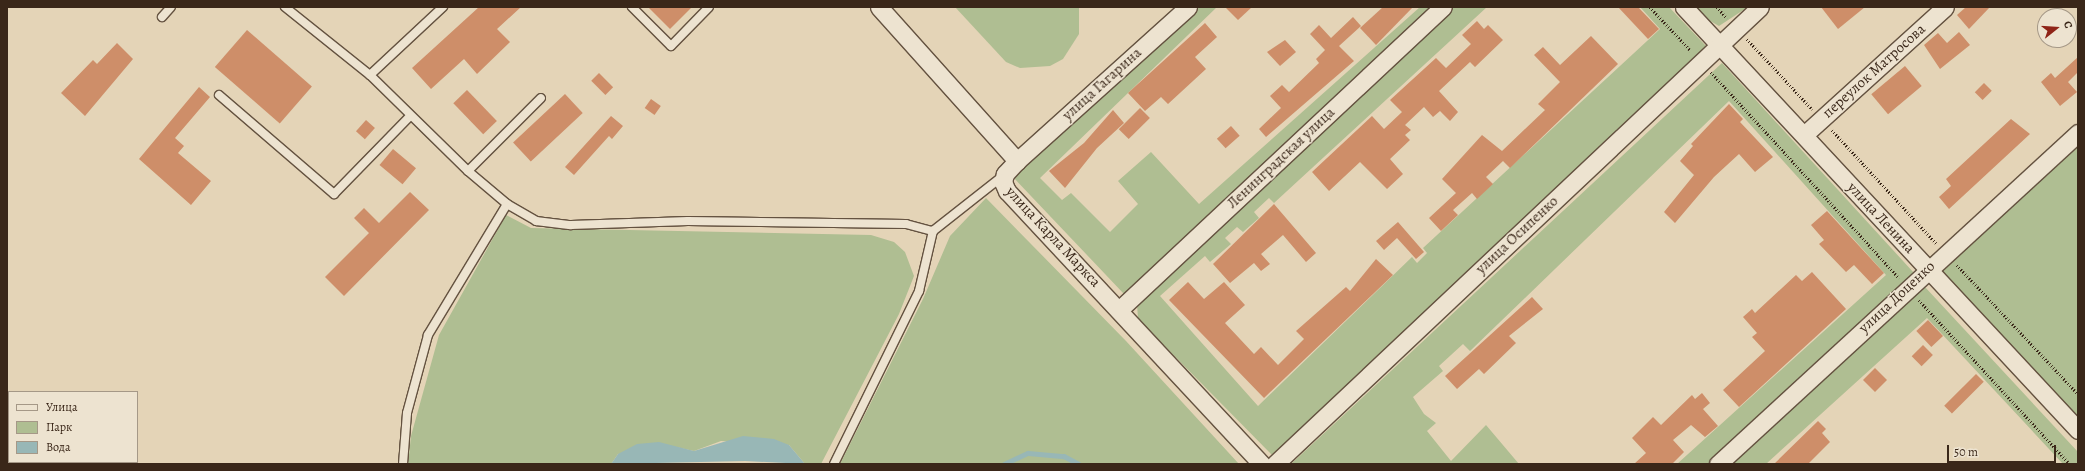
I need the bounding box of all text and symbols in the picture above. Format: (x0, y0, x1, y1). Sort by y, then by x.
north arrow (2037, 8, 2077, 48)
text: С (2060, 19, 2076, 30)
street label: переулок Матросова (1819, 20, 1929, 122)
street label: улица Гагарина (1059, 44, 1145, 124)
street label: Ленинградская улица (1224, 104, 1338, 212)
street label: улица Ленина (1843, 179, 1919, 257)
street label: улица Карла Маркса (1002, 183, 1104, 291)
street label: улица Осипенко (1472, 192, 1562, 278)
street label: улица Доценко (1855, 257, 1939, 337)
legend (8, 391, 138, 463)
text: Улица (46, 399, 77, 415)
text: Парк (46, 419, 72, 435)
scale bar (1949, 437, 2058, 463)
text: Вода (46, 439, 71, 455)
text: 50 m (1954, 444, 1978, 460)

